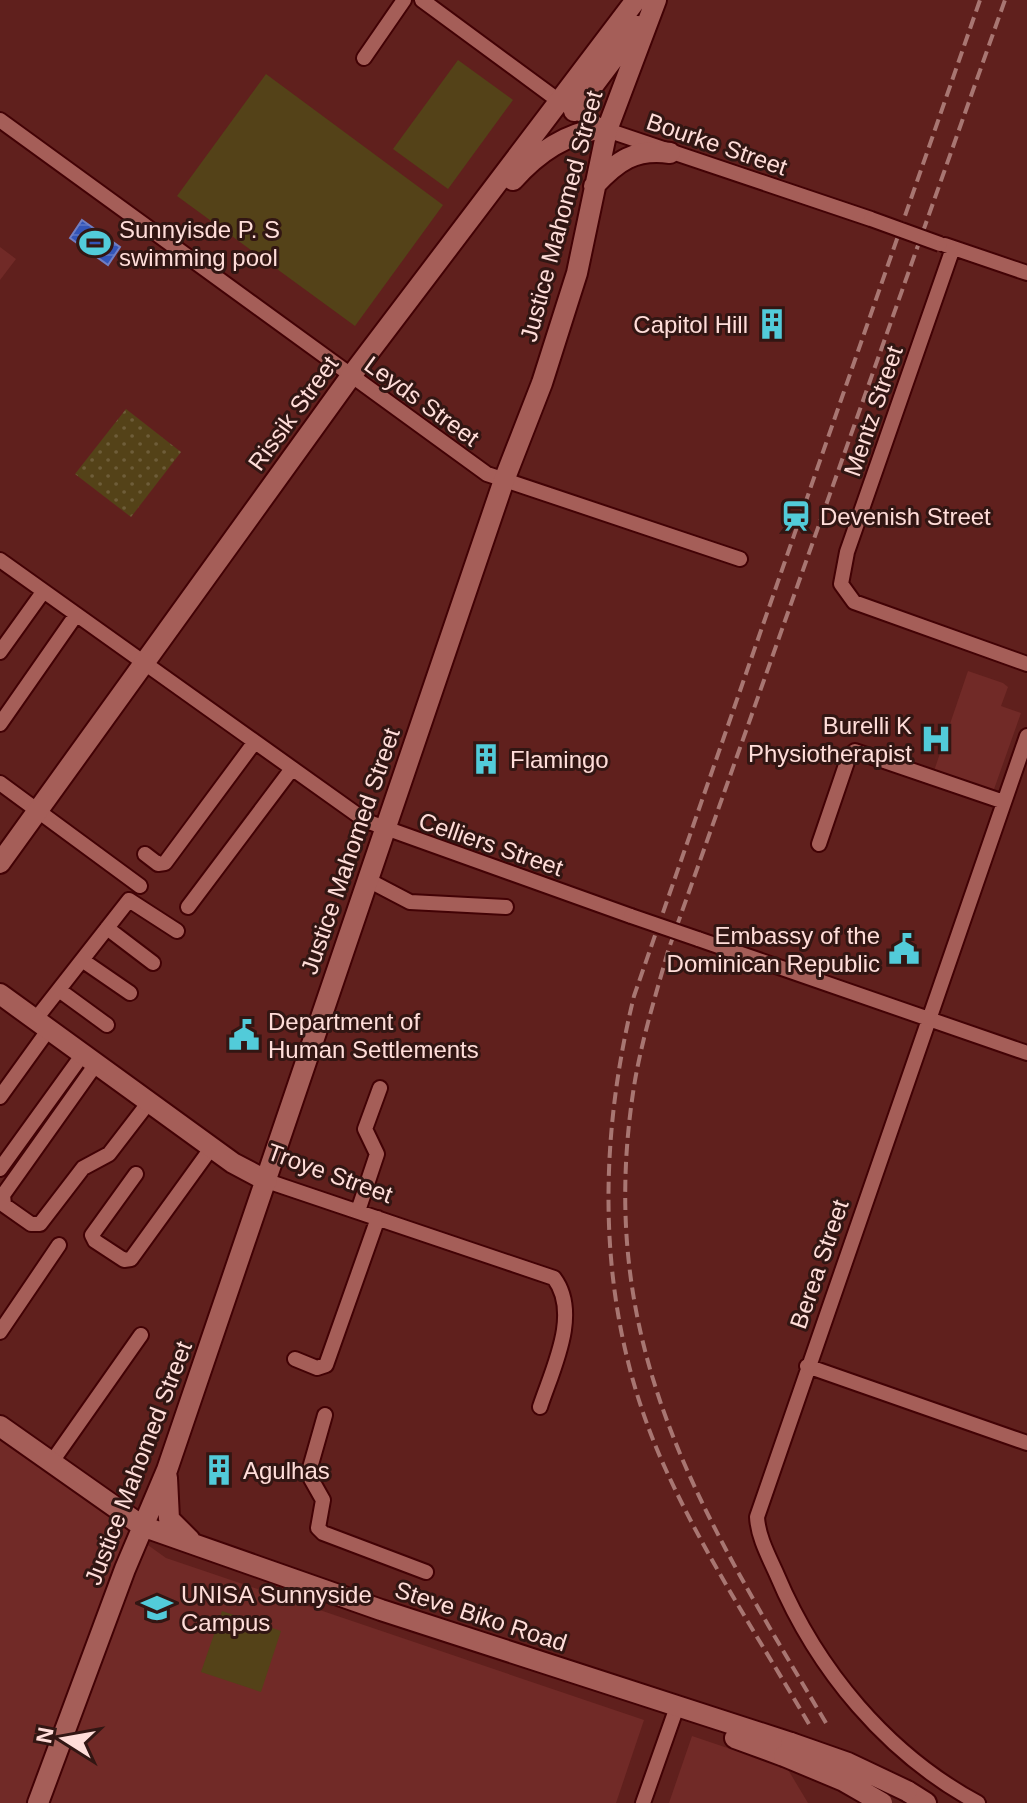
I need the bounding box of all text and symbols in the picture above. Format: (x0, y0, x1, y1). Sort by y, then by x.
street label: Justice Mahomed Street (514, 87, 608, 344)
street label: Bourke Street (643, 107, 791, 181)
place label: Sunnyisde P. S swimming pool (119, 216, 280, 271)
sports icon: Sunnyisde P. S swimming pool (78, 226, 112, 260)
building icon: Capitol Hill (755, 307, 789, 341)
place label: Capitol Hill (633, 311, 748, 338)
street label: Mentz Street (838, 342, 908, 480)
street label: Rissik Street (242, 350, 344, 475)
street label: Leyds Street (360, 350, 485, 452)
station icon: Devenish Street (779, 499, 813, 533)
place label: Devenish Street (820, 503, 991, 530)
place label: Burelli K Physiotherapist (748, 712, 912, 767)
hospital icon: Burelli K Physiotherapist (919, 722, 953, 756)
street label: Justice Mahomed Street (295, 724, 405, 978)
building icon: Flamingo (469, 742, 503, 776)
place label: Flamingo (510, 746, 609, 773)
street label: Celliers Street (415, 807, 567, 881)
place label: Embassy of the Dominican Republic (667, 922, 880, 977)
public building icon: Embassy of the Dominican Republic (887, 932, 921, 966)
place label: Department of Human Settlements (268, 1008, 479, 1063)
public building icon: Department of Human Settlements (227, 1018, 261, 1052)
street label: Troye Street (264, 1138, 397, 1208)
street label: Berea Street (784, 1196, 854, 1332)
street label: Justice Mahomed Street (79, 1337, 197, 1589)
building icon: Agulhas (202, 1453, 236, 1487)
place label: Agulhas (243, 1457, 330, 1484)
street label: Steve Biko Road (392, 1576, 570, 1656)
place label: UNISA Sunnyside Campus (181, 1581, 372, 1636)
school or university icon: UNISA Sunnyside Campus (140, 1591, 174, 1625)
north arrow (24, 1699, 104, 1779)
text: N (31, 1725, 59, 1745)

